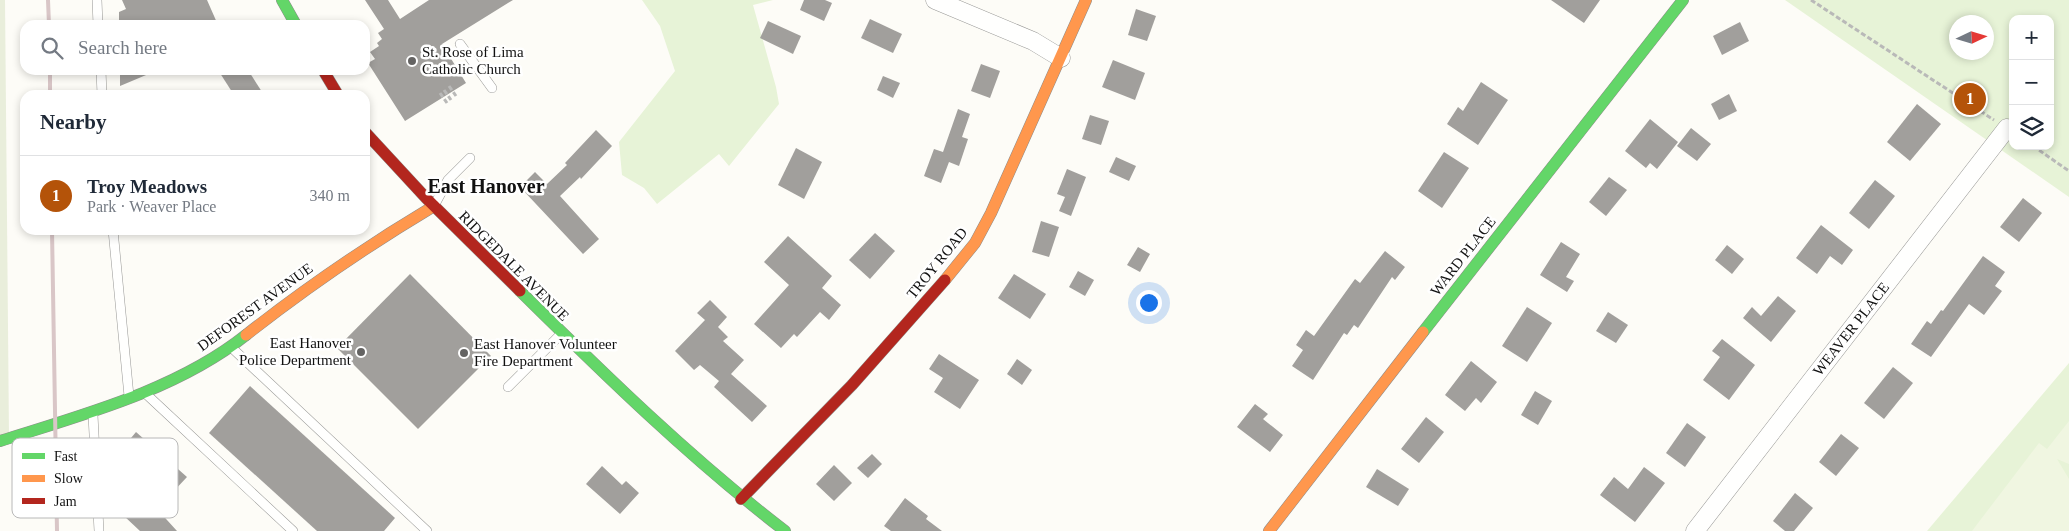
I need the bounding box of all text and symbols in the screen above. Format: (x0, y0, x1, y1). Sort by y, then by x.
north arrow (1949, 15, 1994, 60)
map controls (2009, 15, 2054, 150)
button: + (2009, 15, 2054, 60)
search box (20, 20, 370, 75)
icon: search (38, 34, 66, 62)
text: Search here (78, 37, 167, 58)
place label: St. Rose of Lima Catholic Church (422, 44, 524, 77)
marker: St. Rose of Lima Catholic Church (406, 55, 418, 67)
button: − (2009, 60, 2054, 105)
pin: 1 (1954, 80, 1986, 118)
button: layers (2009, 105, 2054, 150)
text: Nearby (40, 110, 107, 134)
district label: East Hanover (427, 175, 545, 197)
text: Troy Meadows (87, 176, 207, 197)
text: 1 (52, 187, 60, 204)
text: 340 m (310, 187, 350, 204)
text: Park · Weaver Place (87, 198, 216, 215)
street label: RIDGEDALE AVENUE (456, 208, 572, 324)
street label: WARD PLACE (1427, 213, 1499, 299)
street label: TROY ROAD (904, 224, 971, 302)
street label: DEFOREST AVENUE (194, 260, 316, 354)
street label: WEAVER PLACE (1810, 279, 1892, 379)
your location (1136, 290, 1162, 316)
place label: East Hanover Police Department (239, 335, 352, 368)
place label: East Hanover Volunteer Fire Department (474, 336, 617, 369)
marker: East Hanover Police Department (355, 346, 367, 358)
marker: East Hanover Volunteer Fire Department (458, 347, 470, 359)
legend (12, 438, 178, 518)
text: Fast (54, 449, 77, 464)
text: Slow (54, 471, 84, 486)
text: Jam (54, 494, 77, 509)

